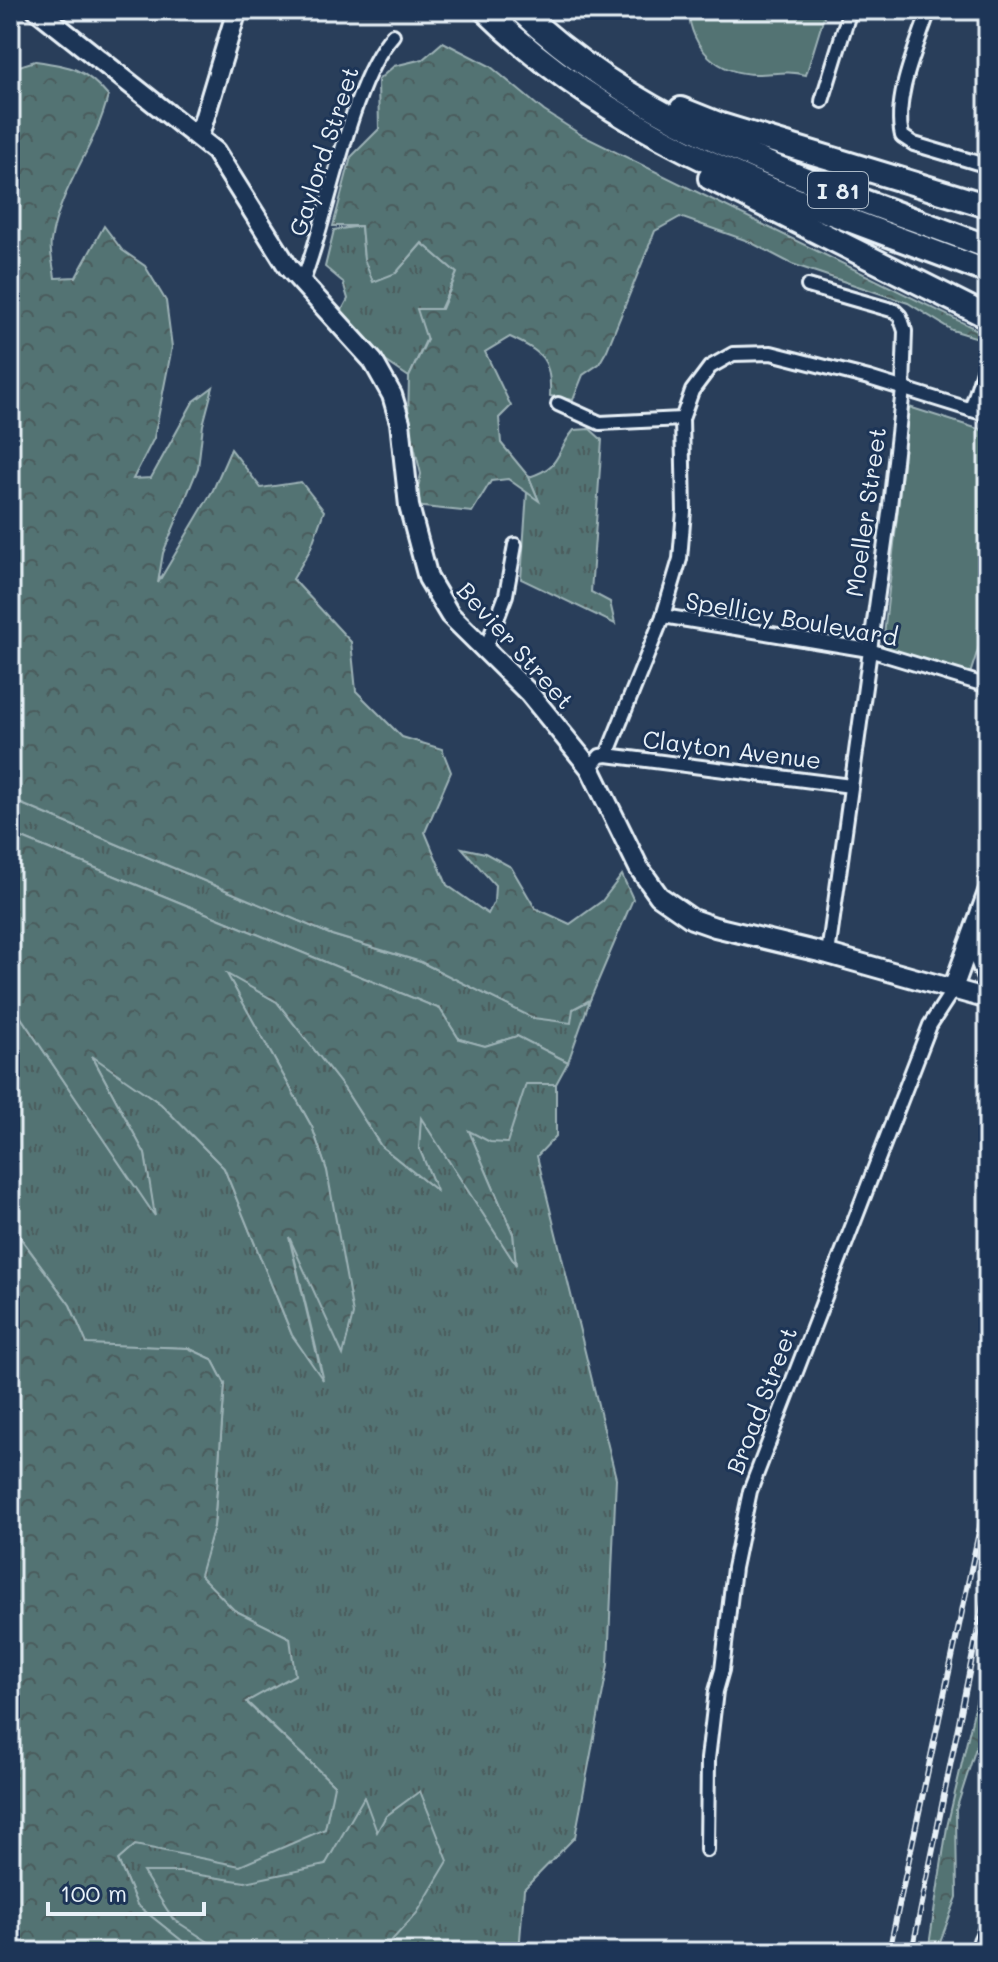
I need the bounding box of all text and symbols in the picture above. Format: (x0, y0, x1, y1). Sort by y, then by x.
street label: Gaylord Street (281, 62, 365, 240)
road number: I 81 (808, 172, 868, 208)
street label: Moeller Street (838, 425, 892, 599)
street label: Bevier Street (451, 575, 581, 715)
street label: Spellicy Boulevard (683, 584, 901, 652)
street label: Clayton Avenue (641, 723, 823, 775)
street label: Broad Street (719, 1322, 803, 1478)
scale bar (48, 1866, 204, 1916)
text: 100 m (60, 1877, 127, 1908)

